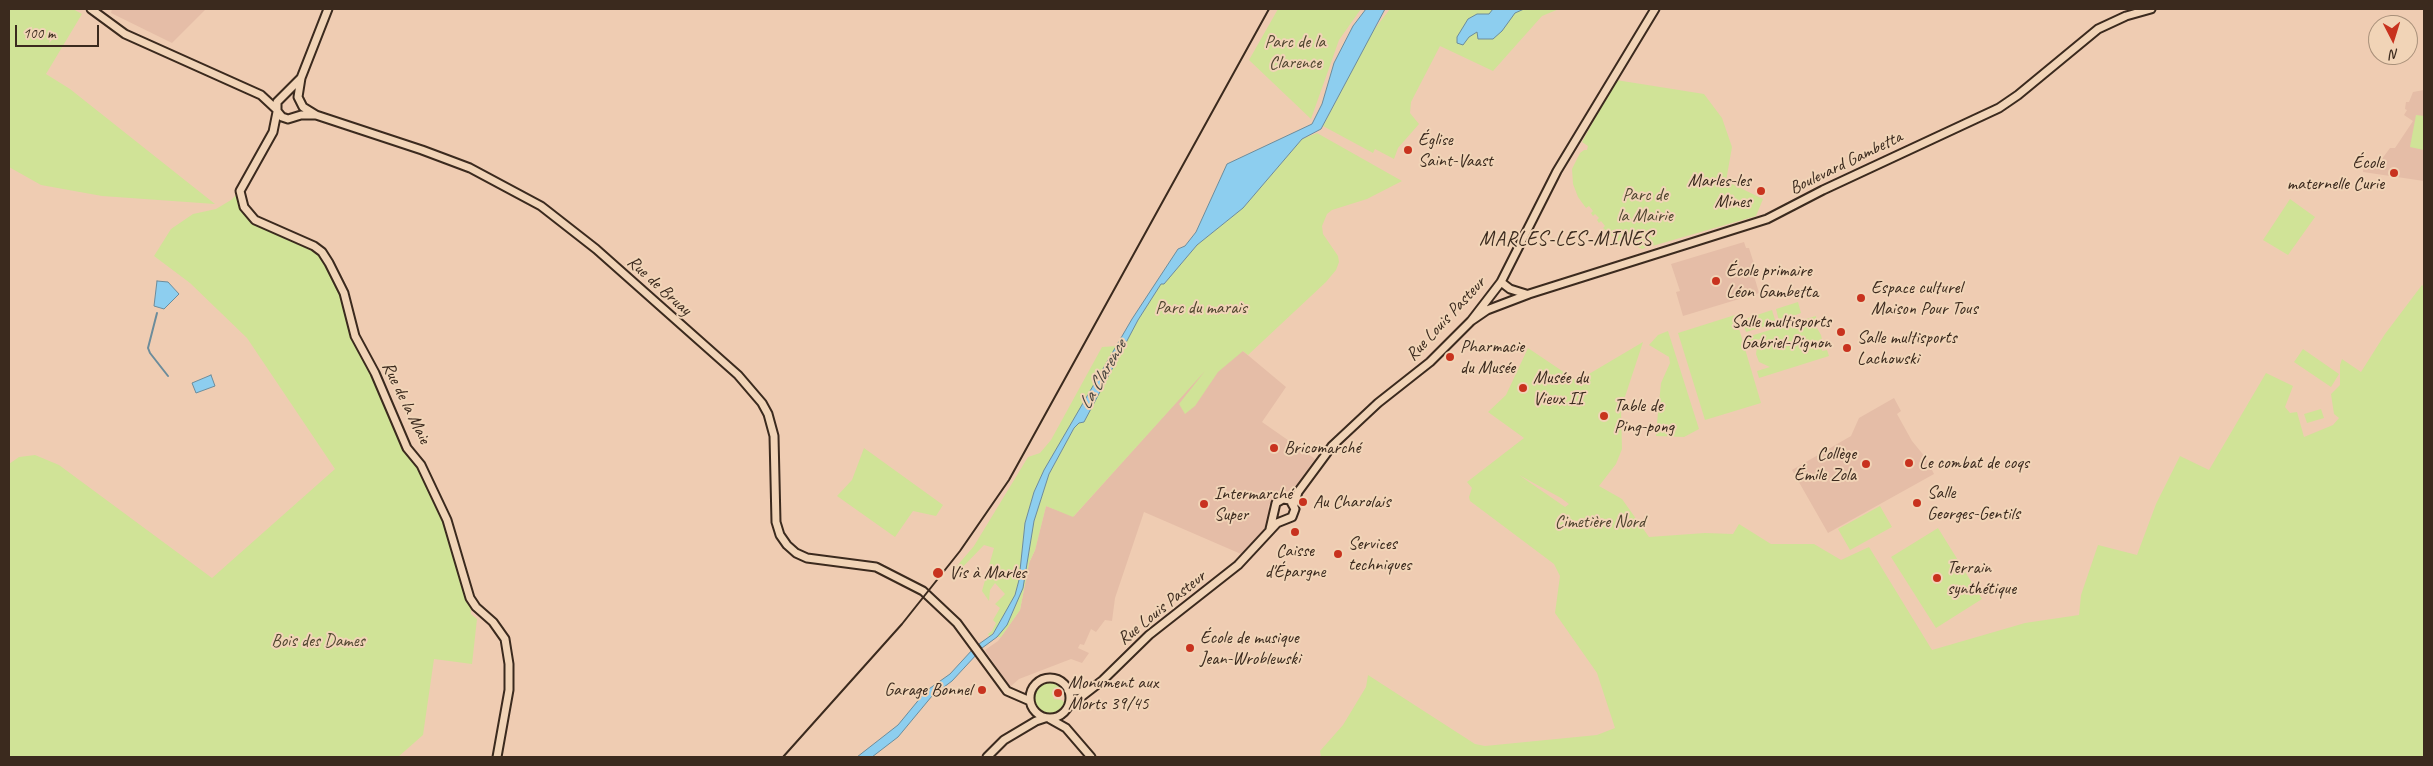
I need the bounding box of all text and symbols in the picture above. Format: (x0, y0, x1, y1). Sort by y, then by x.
scale bar (18, 15, 101, 47)
north arrow (2368, 15, 2418, 65)
text: 100 m (23, 24, 55, 43)
park label: Parc de la Clarence (1265, 31, 1325, 74)
text: N (2389, 46, 2399, 63)
street label: Boulevard Gambetta (1786, 126, 1906, 200)
place label: Église Saint-Vaast (1418, 129, 1493, 172)
marker: Église Saint-Vaast (1402, 144, 1414, 156)
place label: École maternelle Curie (2287, 152, 2384, 194)
marker: École maternelle Curie (2388, 167, 2400, 179)
place label: Marles-les Mines (1688, 170, 1751, 212)
park label: Parc de la Mairie (1617, 184, 1673, 226)
marker: Marles-les Mines (1755, 185, 1767, 197)
district label: MARLES-LES-MINES (1477, 228, 1655, 252)
street label: Rue de Bruay (622, 252, 696, 320)
place label: École primaire Léon Gambetta (1726, 260, 1818, 302)
street label: Rue Louis Pasteur (1402, 272, 1490, 366)
marker: École primaire Léon Gambetta (1710, 275, 1722, 287)
place label: Espace culturel Maison Pour Tous (1871, 277, 1978, 320)
marker: Espace culturel Maison Pour Tous (1855, 292, 1867, 304)
park label: Parc du marais (1155, 297, 1247, 319)
place label: Salle multisports Gabriel-Pignon (1731, 311, 1831, 354)
marker: Salle multisports Gabriel-Pignon (1835, 326, 1847, 338)
place label: Salle multisports Lachowski (1857, 327, 1957, 369)
water label: La Clarence (1074, 336, 1132, 414)
place label: Pharmacie du Musée (1460, 336, 1524, 378)
marker: Salle multisports Lachowski (1841, 342, 1853, 354)
marker: Pharmacie du Musée (1444, 351, 1456, 363)
street label: Rue de la Maie (377, 358, 435, 448)
place label: Musée du Vieux II (1533, 367, 1588, 409)
marker: Musée du Vieux II (1517, 382, 1529, 394)
place label: Table de Ping-pong (1614, 395, 1674, 438)
marker: Table de Ping-pong (1598, 410, 1610, 422)
place label: Bricomarché (1284, 437, 1360, 459)
marker: Bricomarché (1268, 442, 1280, 454)
place label: Collège Émile Zola (1794, 443, 1856, 486)
place label: Le combat de coqs (1919, 452, 2029, 474)
marker: Le combat de coqs (1903, 457, 1915, 469)
marker: Collège Émile Zola (1860, 458, 1872, 470)
place label: Salle Georges-Gentils (1927, 482, 2020, 524)
place label: Intermarché Super (1214, 483, 1292, 526)
place label: Au Charolais (1313, 491, 1390, 513)
marker: Au Charolais (1297, 496, 1309, 508)
marker: Salle Georges-Gentils (1911, 497, 1923, 509)
marker: Intermarché Super (1198, 498, 1210, 510)
park label: Cimetière Nord (1555, 511, 1645, 533)
marker: Caisse d'Épargne (1289, 526, 1301, 538)
place label: Services techniques (1348, 533, 1411, 576)
place label: Caisse d'Épargne (1265, 540, 1325, 582)
marker: Services techniques (1332, 548, 1344, 560)
place label: Terrain synthétique (1947, 557, 2016, 600)
place label: Vis à Marles (949, 562, 1026, 584)
marker: Vis à Marles (931, 566, 945, 580)
street label: Rue Louis Pasteur (1114, 566, 1210, 650)
marker: Terrain synthétique (1931, 572, 1943, 584)
place label: École de musique Jean-Wroblewski (1200, 627, 1300, 670)
park label: Bois des Dames (271, 630, 365, 652)
marker: École de musique Jean-Wroblewski (1184, 642, 1196, 654)
place label: Monument aux Morts 39/45 (1068, 672, 1158, 714)
place label: Garage Bonnel (884, 679, 972, 701)
marker: Garage Bonnel (976, 684, 988, 696)
marker: Monument aux Morts 39/45 (1052, 687, 1064, 699)

